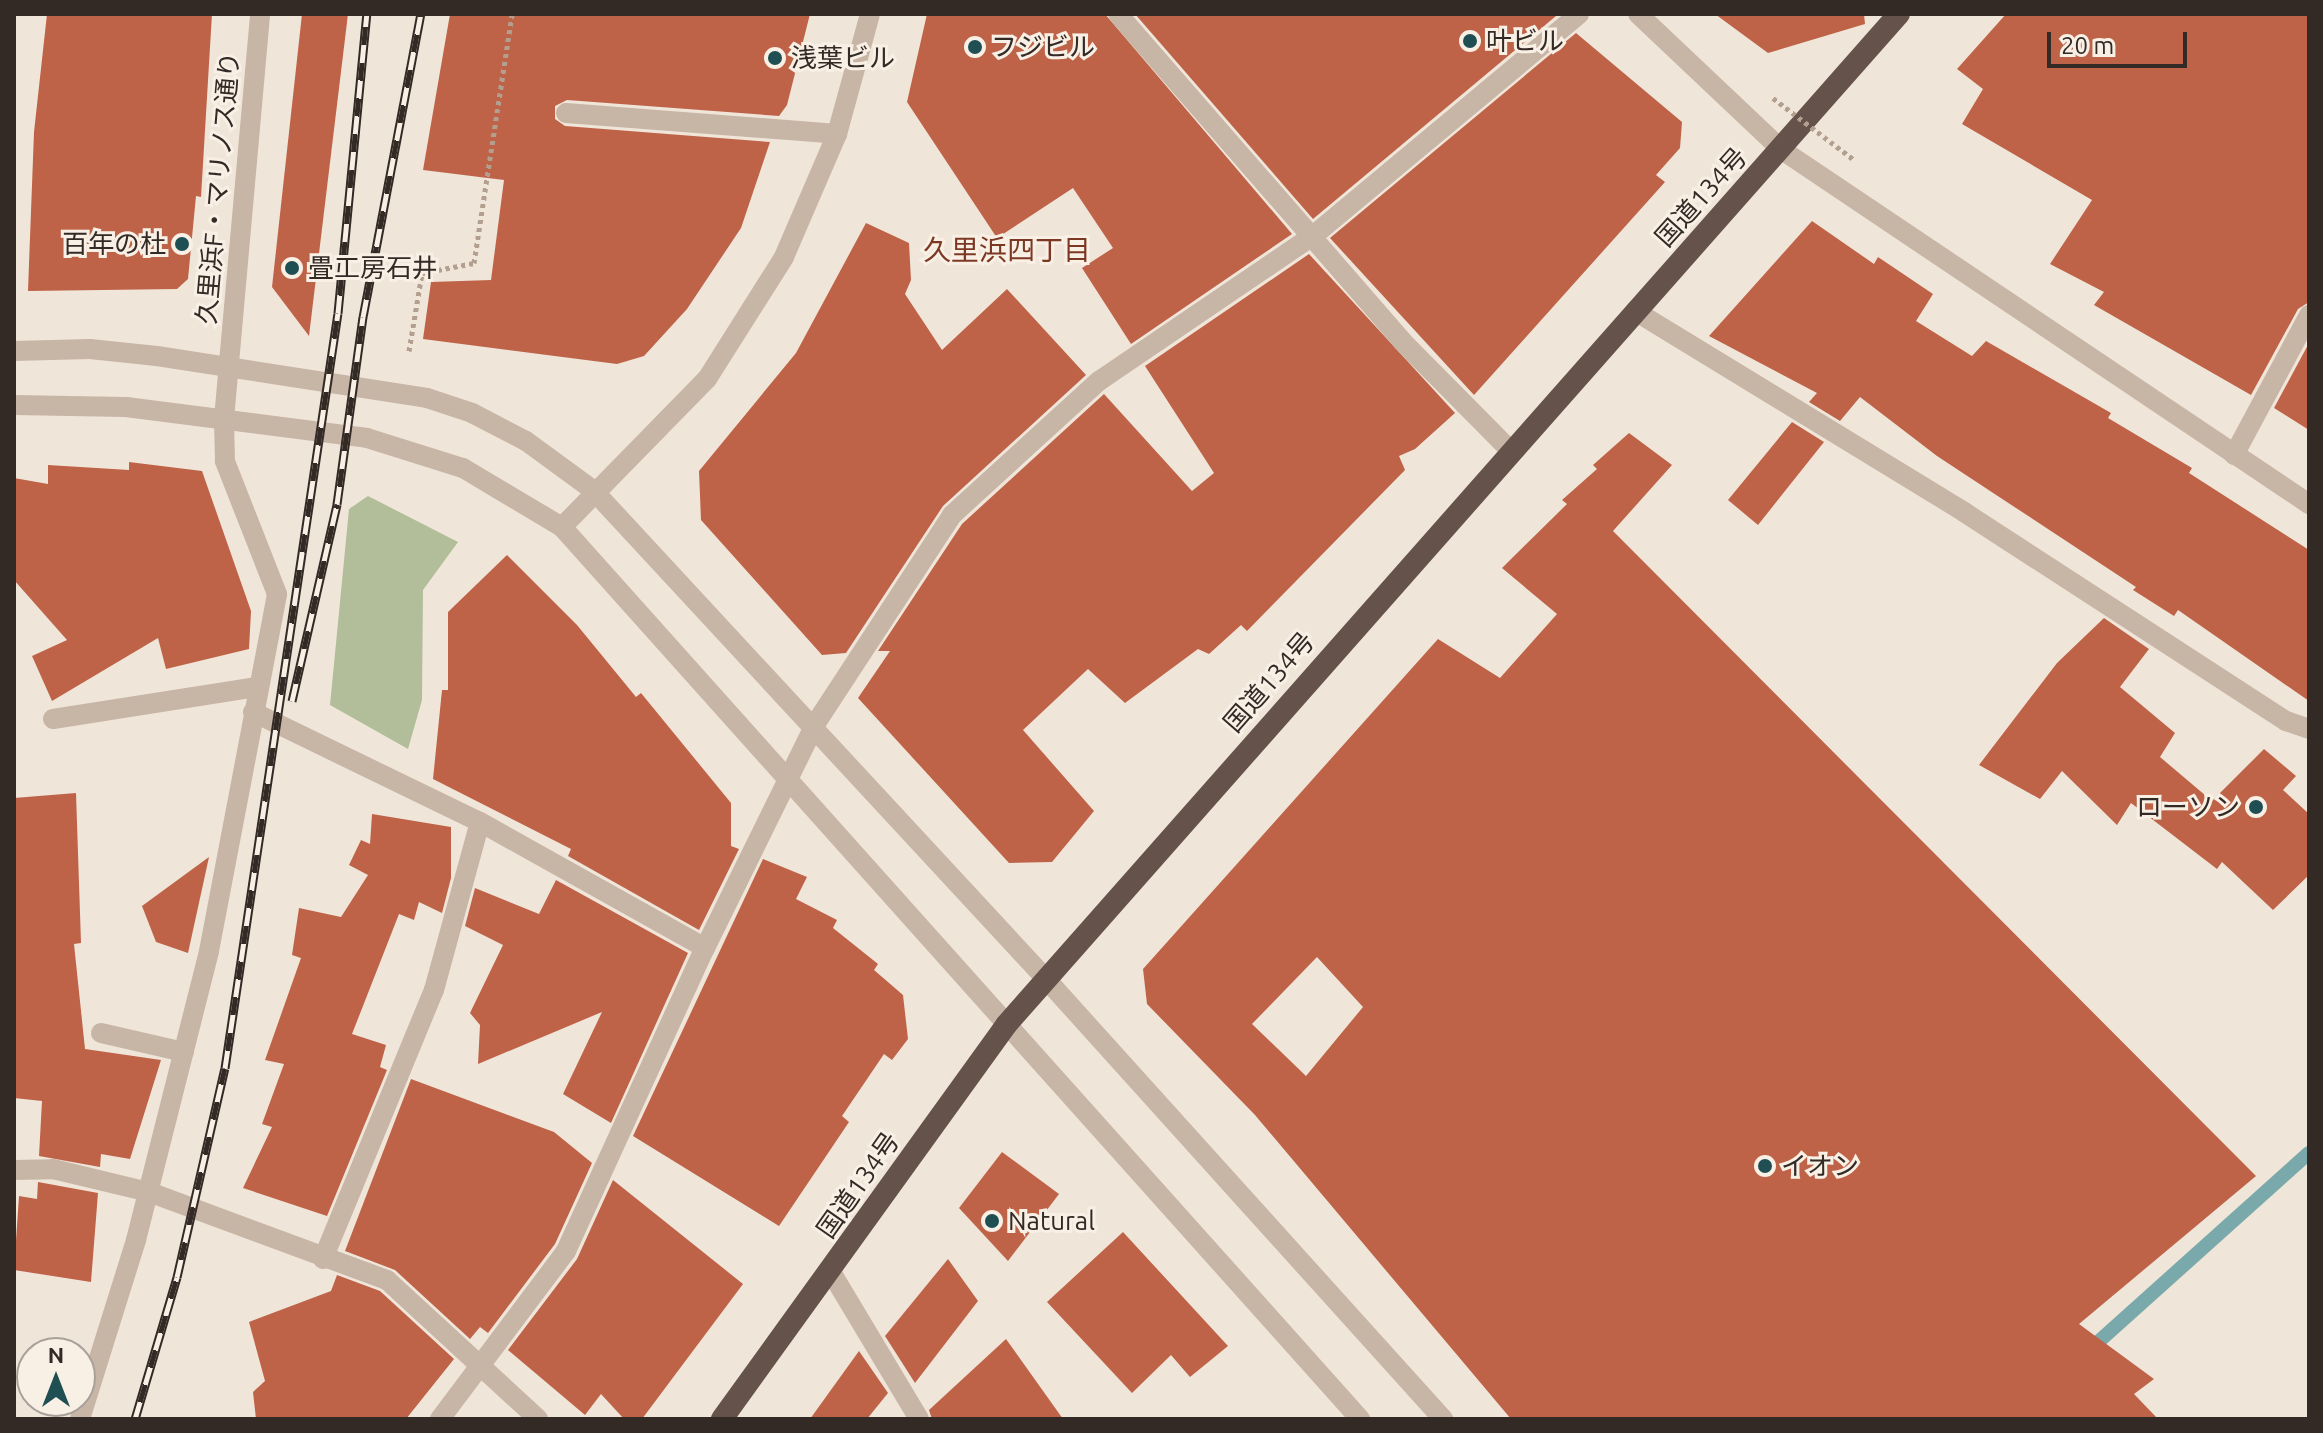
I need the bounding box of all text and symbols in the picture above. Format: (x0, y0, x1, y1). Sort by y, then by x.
scale bar (2051, 16, 2191, 66)
place label: 叶ビル (1486, 25, 1564, 57)
place label: フジビル (991, 31, 1095, 63)
marker: 叶ビル (1461, 32, 1479, 50)
text: 20 m (2061, 32, 2114, 59)
marker: フジビル (966, 38, 984, 56)
place label: 浅葉ビル (791, 42, 895, 74)
marker: 浅葉ビル (766, 49, 784, 67)
street label: 久里浜F・マリノス通り (191, 50, 245, 326)
street label: 国道134号 (1649, 141, 1753, 253)
place label: 百年の杜 (62, 228, 166, 260)
district label: 久里浜四丁目 (923, 233, 1091, 267)
marker: 百年の杜 (173, 235, 191, 253)
place label: 畳工房石井 (308, 252, 438, 284)
marker: 畳工房石井 (283, 259, 301, 277)
street label: 国道134号 (1217, 626, 1321, 738)
place label: ローソン (2136, 791, 2240, 823)
marker: ローソン (2247, 798, 2265, 816)
street label: 国道134号 (810, 1126, 906, 1244)
place label: イオン (1781, 1150, 1859, 1182)
marker: イオン (1756, 1157, 1774, 1175)
place label: Natural (1008, 1205, 1095, 1237)
marker: Natural (983, 1212, 1001, 1230)
north arrow (16, 1337, 96, 1417)
text: N (48, 1342, 64, 1367)

